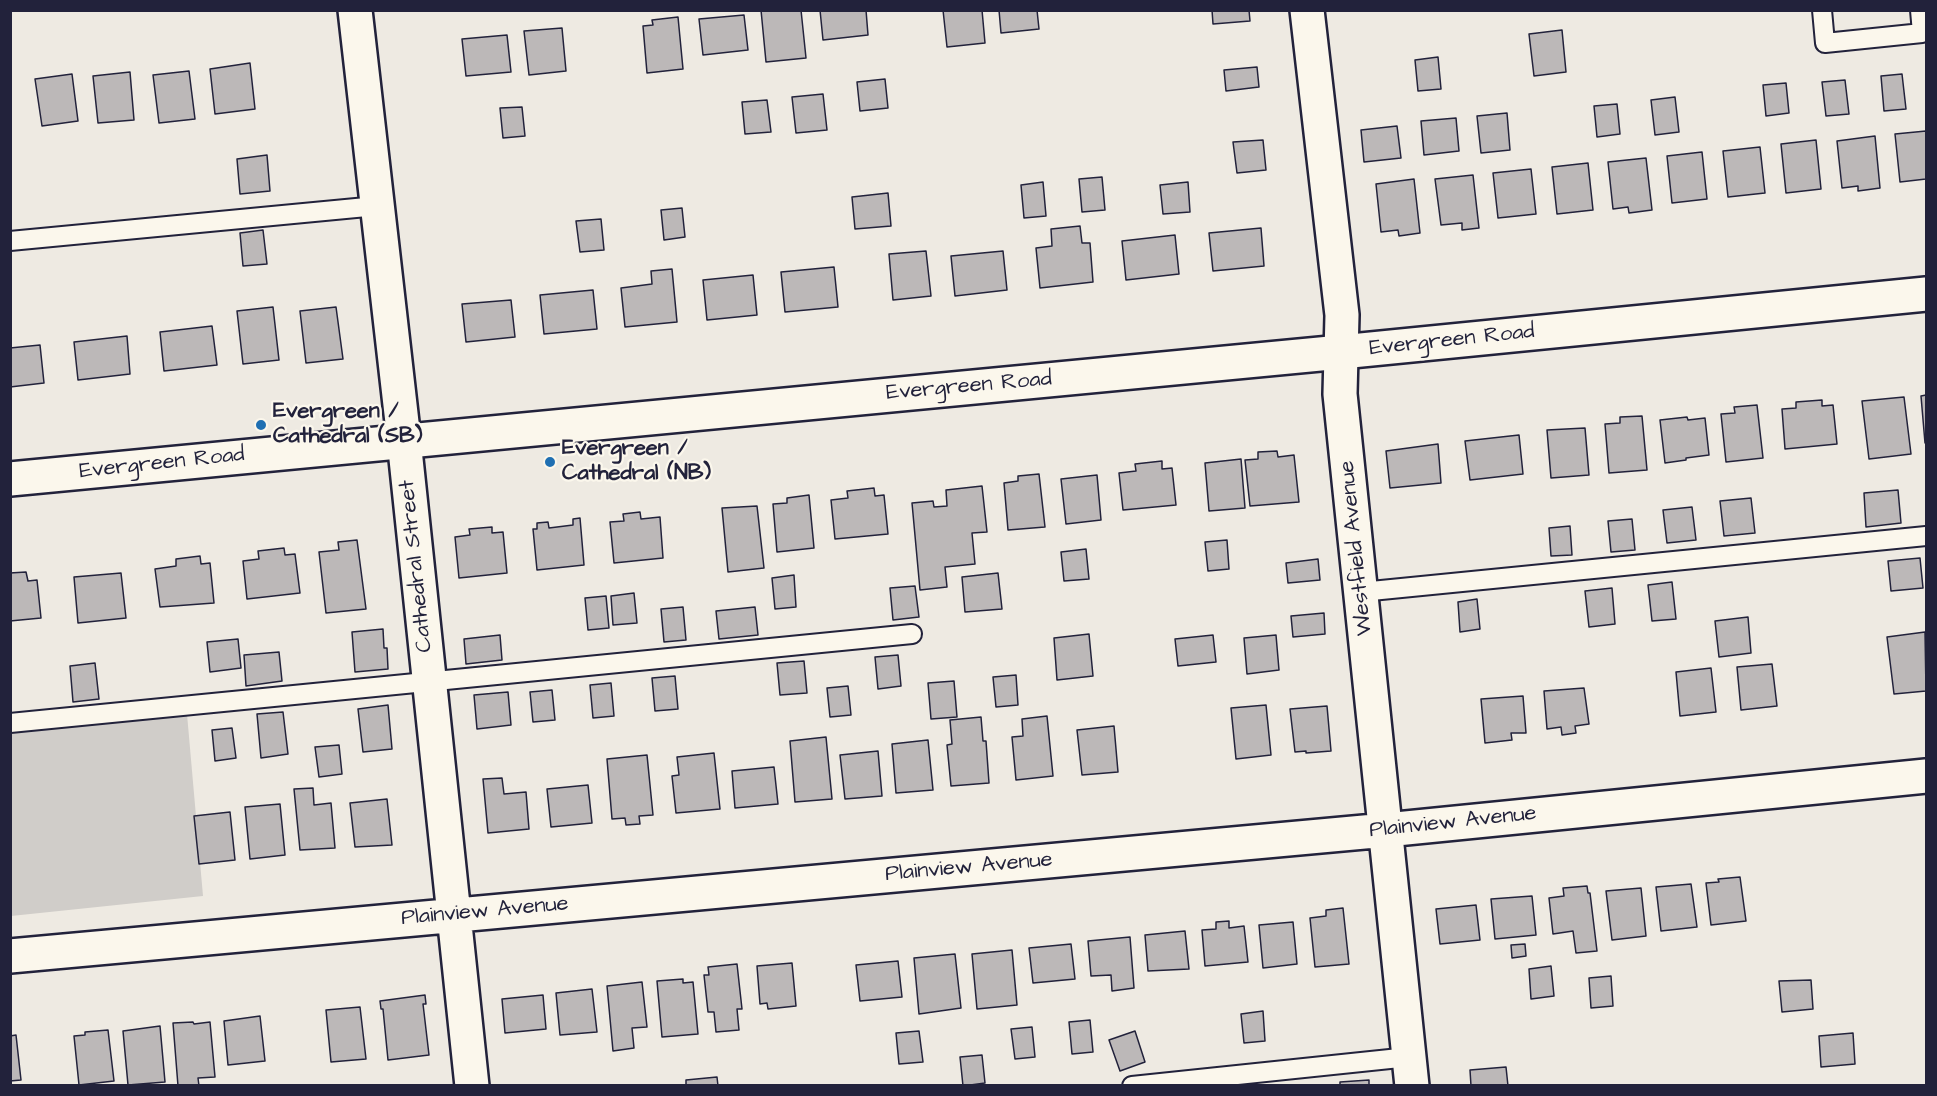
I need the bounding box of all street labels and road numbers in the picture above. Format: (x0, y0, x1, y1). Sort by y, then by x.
street label: Evergreen Road (1368, 319, 1536, 363)
street label: Evergreen Road (885, 367, 1053, 407)
street label: Evergreen Road (78, 442, 246, 486)
street label: Westfield Avenue (1335, 459, 1379, 637)
street label: Cathedral Street (395, 478, 439, 654)
street label: Plainview Avenue (1368, 801, 1538, 845)
street label: Plainview Avenue (884, 848, 1054, 888)
street label: Plainview Avenue (400, 892, 570, 932)

